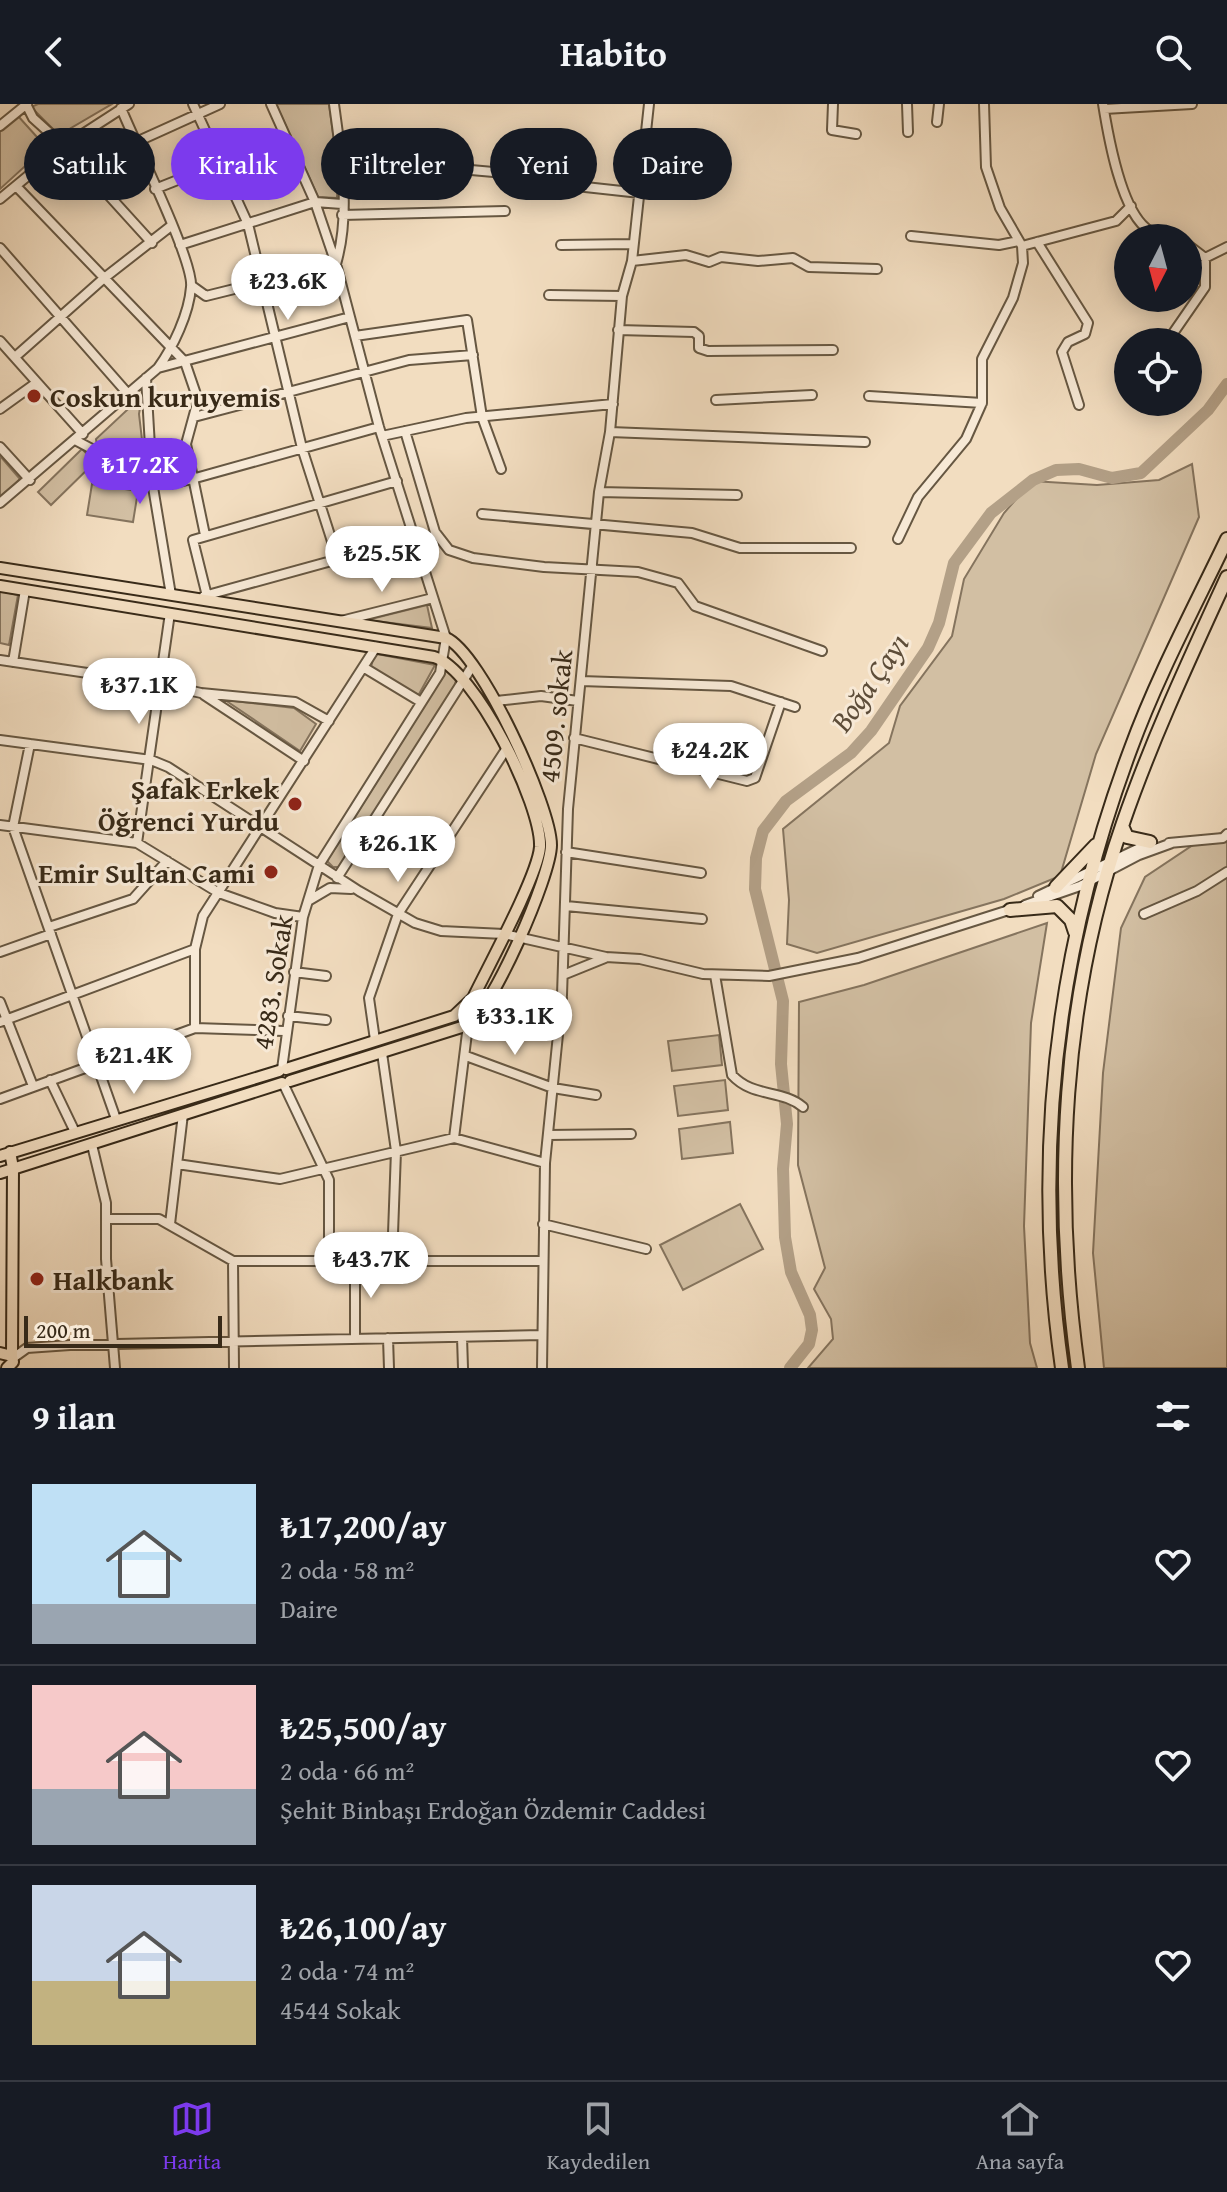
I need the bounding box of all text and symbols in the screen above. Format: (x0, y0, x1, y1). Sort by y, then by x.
text: Habito (560, 26, 667, 79)
icon: back (32, 30, 76, 74)
icon: search (1151, 30, 1195, 74)
chip: Satılık (24, 128, 155, 200)
chip: Kiralık (171, 128, 305, 200)
chip: Filtreler (321, 128, 474, 200)
chip: Yeni (490, 128, 597, 200)
chip: Daire (613, 128, 732, 200)
north arrow (1114, 224, 1202, 312)
map controls (1114, 224, 1202, 416)
pin: ₺23.6K (223, 254, 353, 322)
text: ₺23.6K (249, 260, 327, 299)
button: locate (1114, 328, 1202, 416)
place label: Coskun kuruyemis (50, 376, 281, 417)
marker: Coskun kuruyemis (25, 387, 43, 405)
pin: ₺17.2K (75, 438, 205, 506)
text: ₺17.2K (101, 444, 179, 483)
pin: ₺25.5K (317, 526, 447, 594)
text: ₺25.5K (343, 532, 421, 571)
water label: Boğa Çayı (818, 623, 919, 741)
street label: 4509. sokak (528, 646, 582, 785)
pin: ₺37.1K (74, 658, 204, 726)
text: ₺37.1K (100, 664, 178, 703)
pin: ₺24.2K (645, 723, 775, 791)
text: ₺24.2K (671, 729, 749, 768)
place label: Şafak Erkek Öğrenci Yurdu (98, 768, 280, 841)
marker: Şafak Erkek Öğrenci Yurdu (286, 795, 304, 813)
pin: ₺26.1K (333, 816, 463, 884)
text: ₺26.1K (359, 822, 437, 861)
place label: Emir Sultan Cami (38, 852, 255, 893)
marker: Emir Sultan Cami (262, 863, 280, 881)
street label: 4283. Sokak (241, 911, 303, 1053)
pin: ₺33.1K (450, 989, 580, 1057)
text: ₺33.1K (476, 995, 554, 1034)
pin: ₺21.4K (69, 1028, 199, 1096)
text: ₺21.4K (95, 1034, 173, 1073)
pin: ₺43.7K (306, 1232, 436, 1300)
text: ₺43.7K (332, 1238, 410, 1277)
place label: Halkbank (53, 1259, 175, 1300)
marker: Halkbank (28, 1270, 46, 1288)
scale bar (24, 1312, 222, 1348)
text: 200 m (36, 1314, 91, 1346)
text: 9 ilan (32, 1392, 116, 1441)
icon: filters (1151, 1394, 1195, 1438)
text: ₺17,200/ay (280, 1501, 446, 1550)
icon: home (96, 1516, 192, 1612)
icon: heart (1151, 1542, 1195, 1586)
text: 2 oda · 58 m² (280, 1550, 414, 1589)
text: Daire (280, 1589, 338, 1628)
text: ₺25,500/ay (280, 1702, 446, 1751)
icon: home (96, 1717, 192, 1813)
icon: heart (1151, 1743, 1195, 1787)
text: 2 oda · 66 m² (280, 1751, 414, 1790)
text: Şehit Binbaşı Erdoğan Özdemir Caddesi (280, 1790, 706, 1829)
text: ₺26,100/ay (280, 1902, 446, 1951)
icon: home (96, 1917, 192, 2013)
icon: heart (1151, 1943, 1195, 1987)
text: 2 oda · 74 m² (280, 1951, 414, 1990)
text: 4544 Sokak (280, 1990, 400, 2029)
tab: Harita (163, 2097, 221, 2177)
tab: Kaydedilen (547, 2097, 650, 2177)
tab: Ana sayfa (976, 2097, 1064, 2177)

